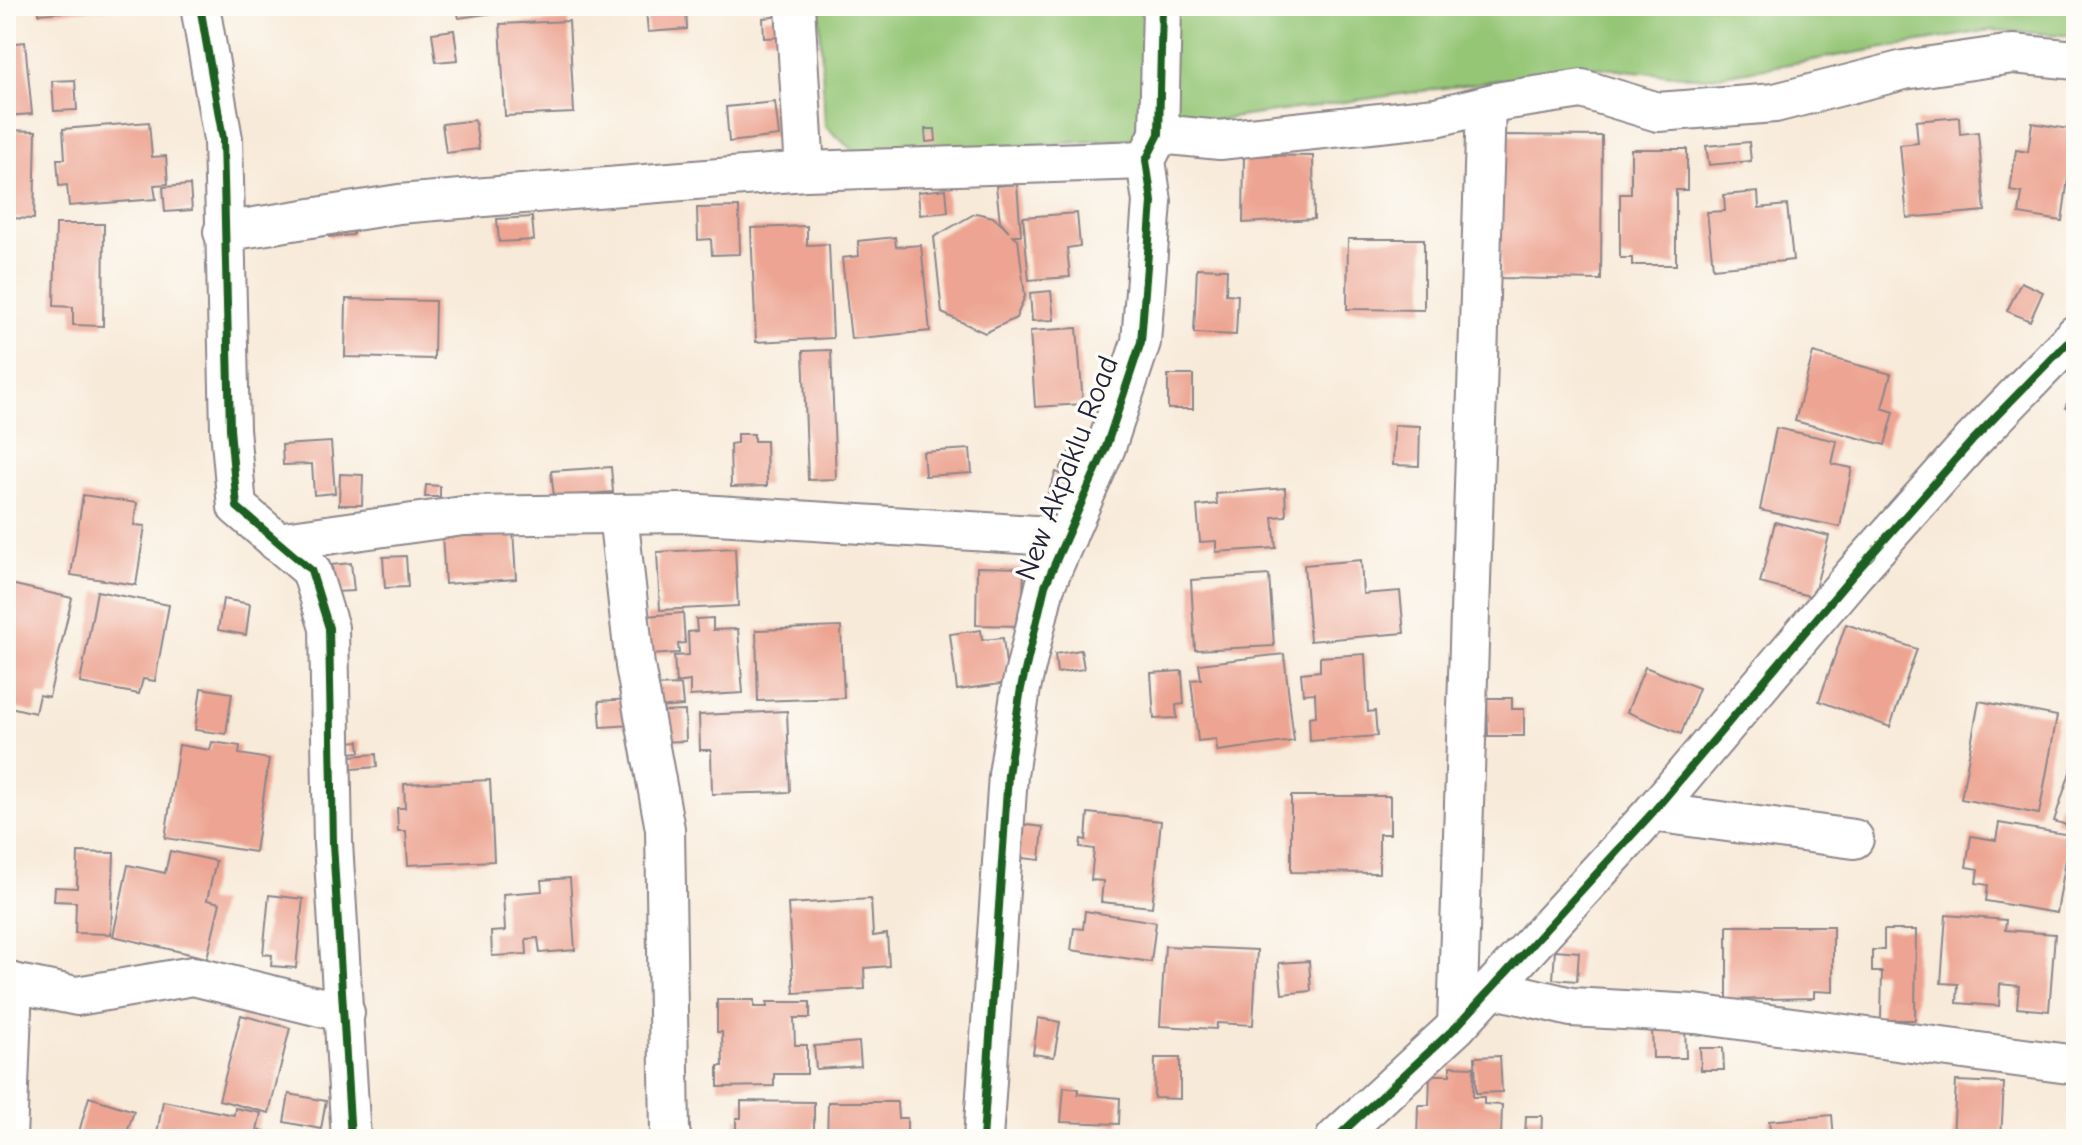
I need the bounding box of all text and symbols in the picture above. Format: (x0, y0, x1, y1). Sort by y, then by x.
street label: New Akpaklu Road (1008, 351, 1126, 585)

